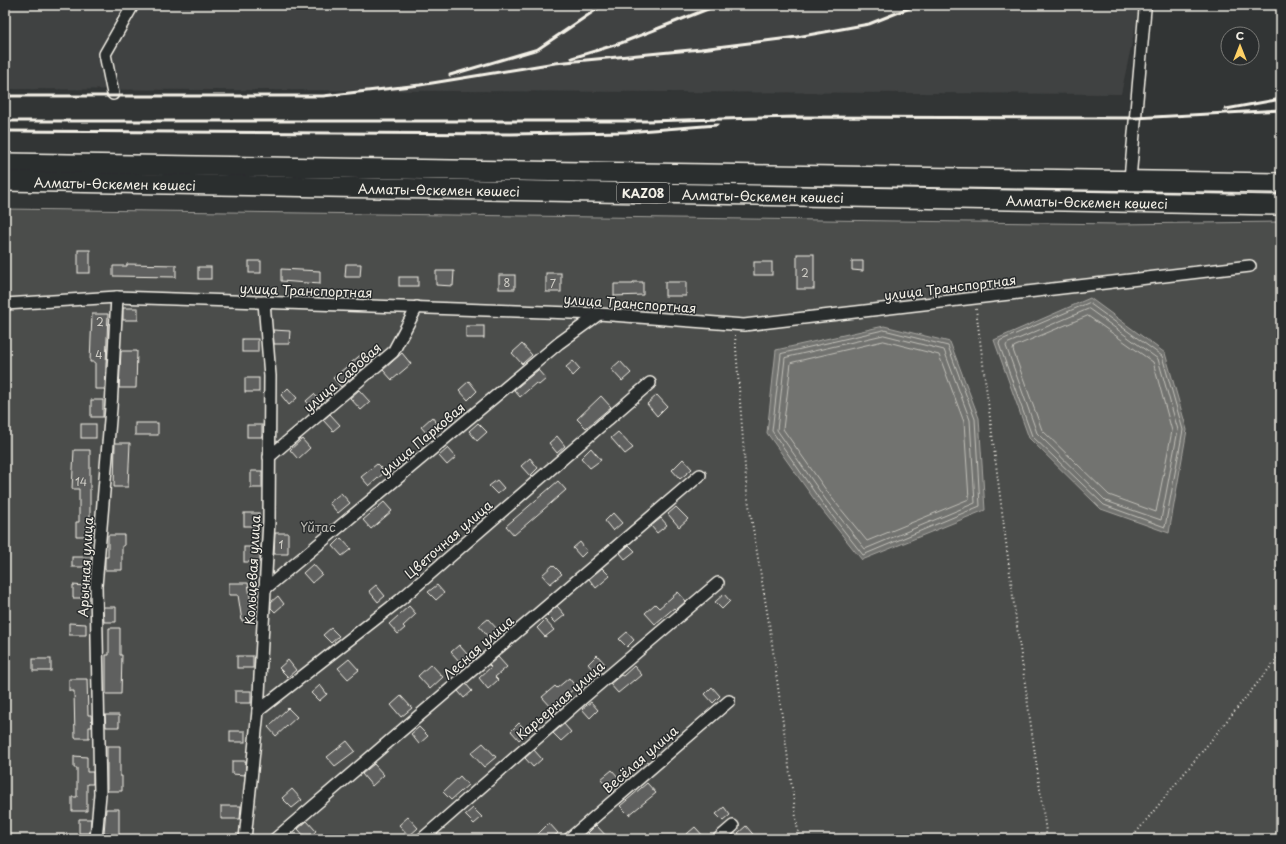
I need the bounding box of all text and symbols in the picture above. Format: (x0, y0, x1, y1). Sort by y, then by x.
north arrow (1220, 26, 1260, 66)
text: С (1236, 27, 1244, 44)
street label: Алматы-Өскемен көшесі (34, 172, 196, 194)
street label: Алматы-Өскемен көшесі (358, 178, 520, 200)
road number: KAZ08 (617, 183, 669, 203)
street label: Алматы-Өскемен көшесі (682, 184, 844, 206)
street label: Алматы-Өскемен көшесі (1006, 190, 1168, 212)
house number: 2 (801, 264, 809, 281)
street label: улица Транспортная (883, 269, 1017, 305)
house number: 8 (504, 274, 511, 291)
house number: 7 (550, 275, 556, 292)
street label: улица Транспортная (239, 278, 373, 302)
street label: улица Транспортная (563, 289, 697, 317)
house number: 2 (96, 313, 104, 330)
street label: улица Садовая (299, 338, 385, 416)
house number: 4 (95, 346, 103, 363)
street label: улица Парковая (375, 398, 469, 480)
house number: 14 (75, 473, 87, 490)
street label: Цветочная улица (400, 495, 497, 583)
street label: Кольцевая улица (240, 514, 264, 625)
street label: Арычная улица (73, 515, 97, 618)
park label: Үйтас (300, 517, 336, 536)
house number: 1 (279, 536, 284, 553)
street label: Лесная улица (438, 610, 518, 683)
street label: Карьерная улица (512, 656, 609, 744)
street label: Весёлая улица (598, 720, 682, 797)

